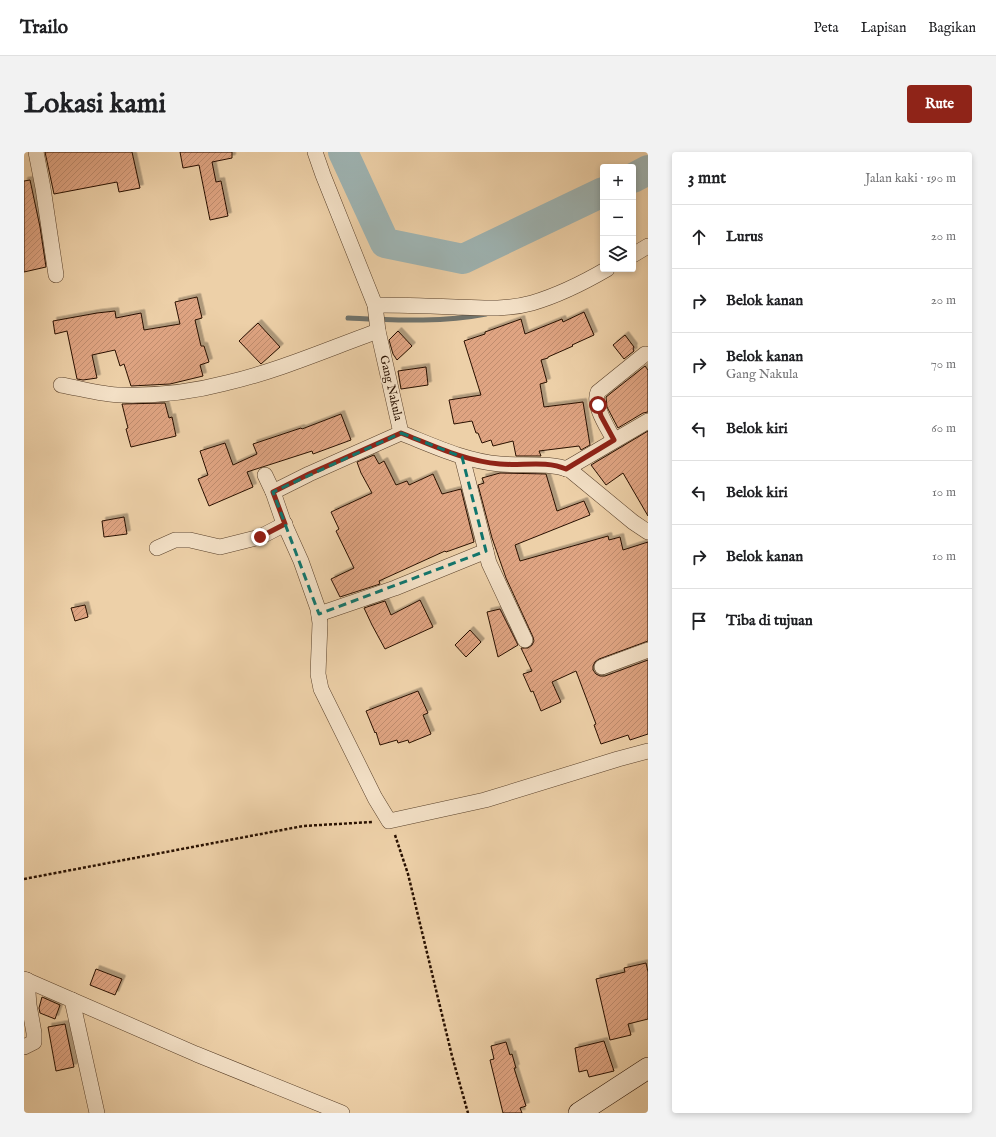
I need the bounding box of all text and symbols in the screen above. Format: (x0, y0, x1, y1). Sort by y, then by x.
text: Trailo (20, 16, 68, 40)
text: Peta (813, 19, 839, 37)
text: Lapisan (861, 19, 906, 37)
text: Bagikan (928, 19, 976, 37)
button: Rute (907, 85, 972, 123)
text: Lokasi kami (24, 87, 166, 122)
map controls (600, 164, 636, 272)
button: + (600, 164, 636, 200)
text: 3 mnt (688, 168, 726, 189)
text: Jalan kaki · 190 m (865, 170, 956, 187)
button: − (600, 200, 636, 236)
icon: ahead (688, 226, 710, 248)
text: Lurus (726, 227, 763, 246)
text: 20 m (931, 228, 956, 245)
button: layers (600, 236, 636, 272)
icon: right (688, 290, 710, 312)
text: Belok kanan (726, 291, 803, 310)
text: 20 m (931, 292, 956, 309)
text: Belok kanan (726, 347, 803, 366)
street label: Gang Nakula (376, 354, 406, 423)
icon: right (688, 354, 710, 376)
text: 70 m (931, 356, 956, 373)
text: Gang Nakula (726, 366, 798, 383)
route start (589, 396, 607, 414)
icon: left (688, 418, 710, 440)
text: Belok kiri (726, 419, 788, 438)
text: 60 m (931, 420, 956, 437)
icon: left (688, 482, 710, 504)
text: Belok kiri (726, 483, 788, 502)
text: 10 m (932, 484, 956, 501)
route end (251, 528, 269, 546)
icon: right (688, 546, 710, 568)
text: Belok kanan (726, 547, 803, 566)
text: 10 m (932, 548, 956, 565)
icon: arrive (688, 610, 710, 632)
text: Tiba di tujuan (726, 611, 813, 630)

